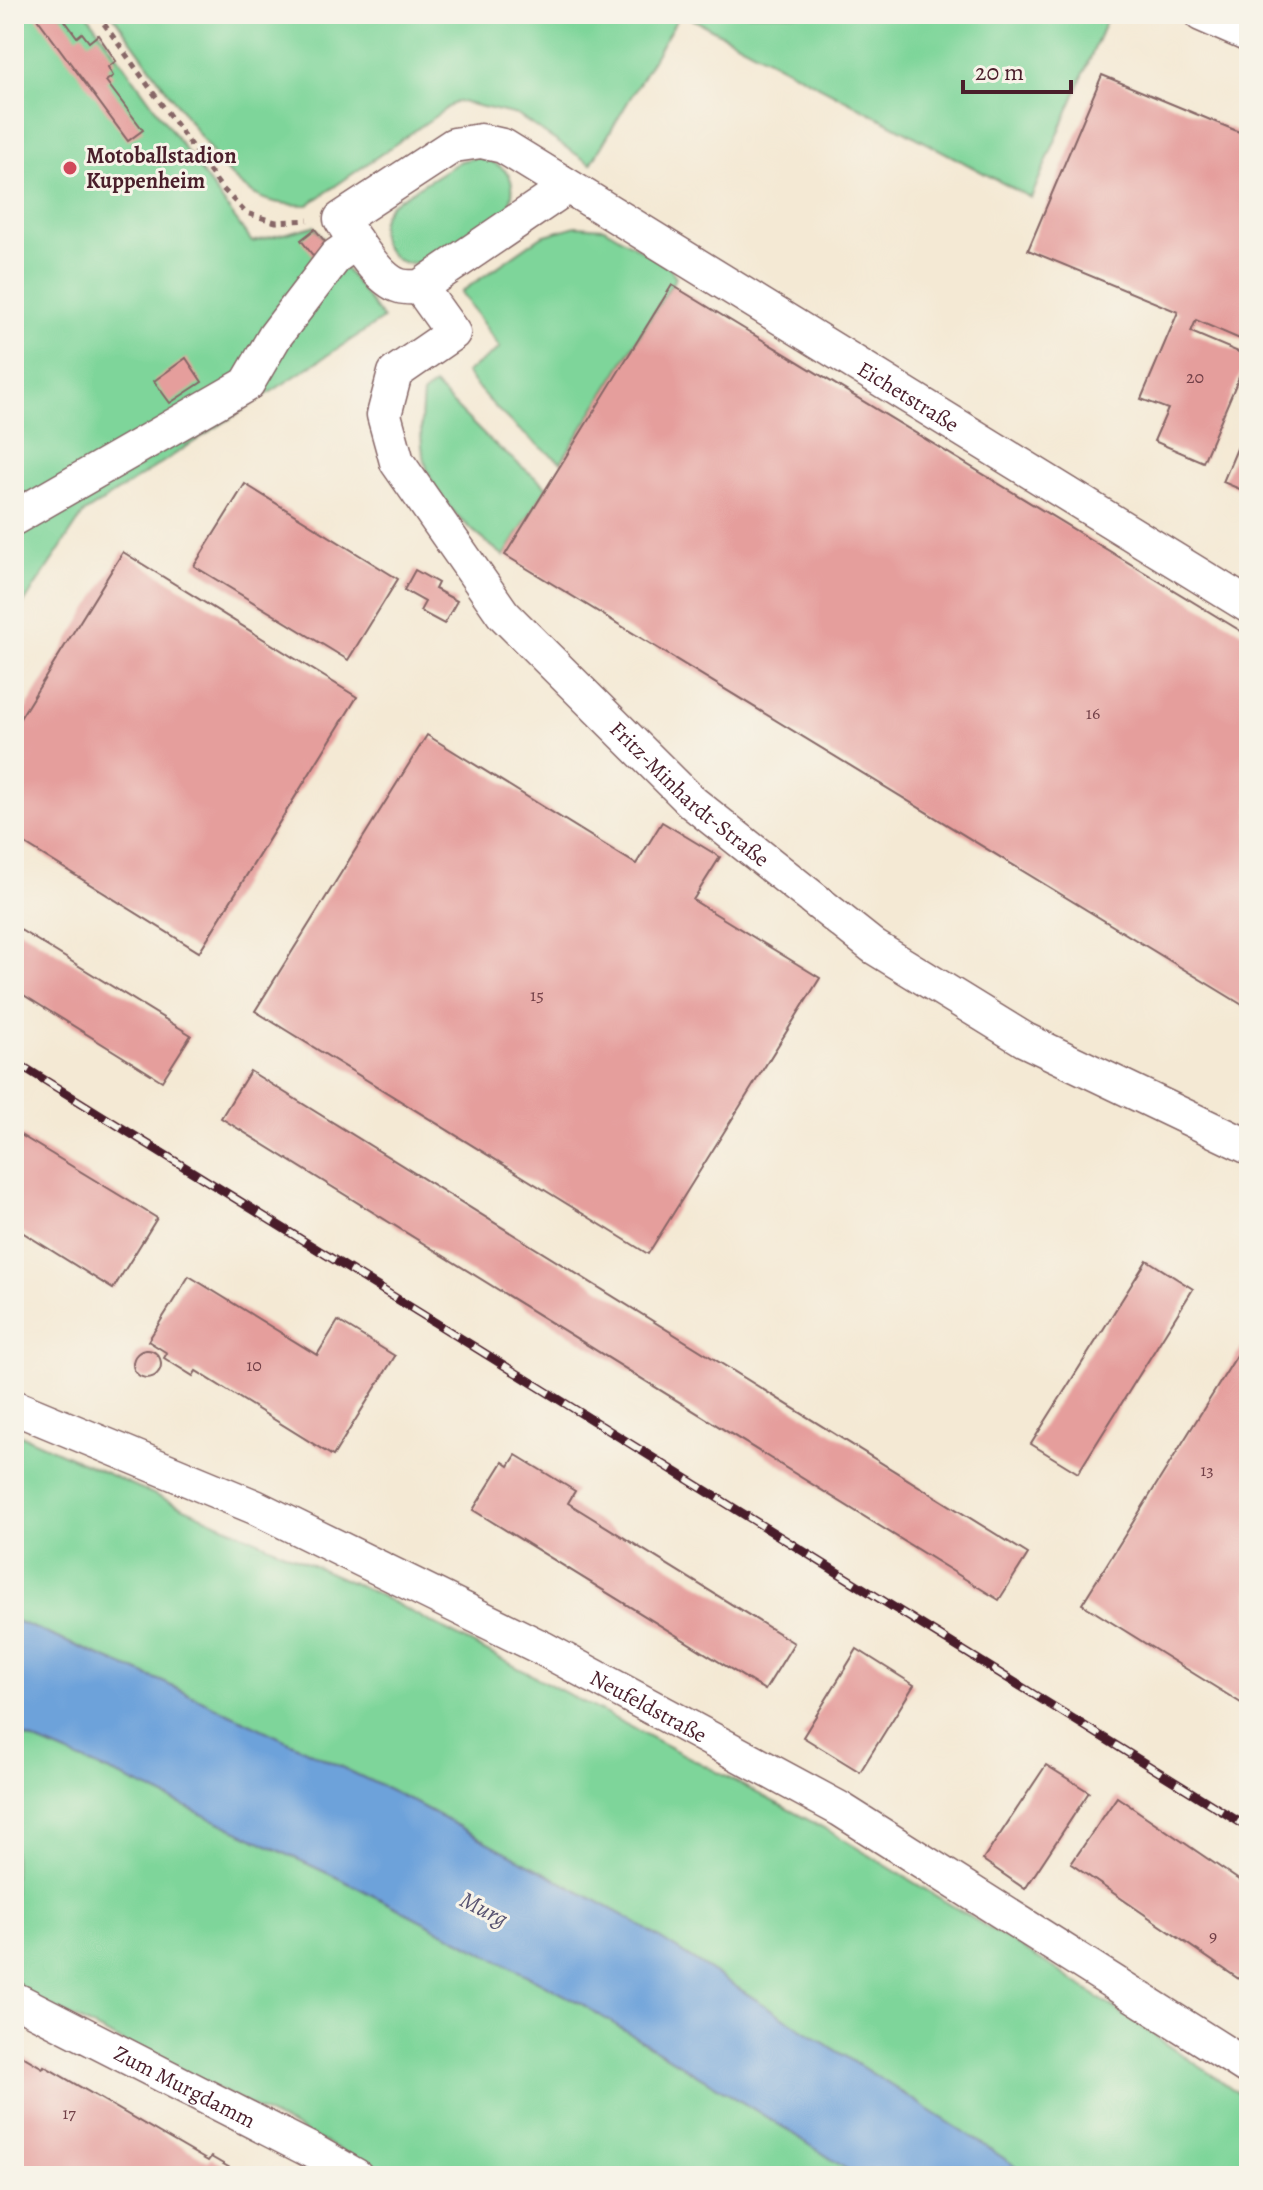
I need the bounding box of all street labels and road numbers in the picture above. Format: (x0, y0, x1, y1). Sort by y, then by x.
street label: Eichetstraße (852, 354, 965, 440)
street label: Fritz-Minhardt-Straße (603, 715, 775, 874)
street label: Neufeldstraße (585, 1663, 712, 1750)
street label: Zum Murgdamm (109, 2039, 261, 2136)

